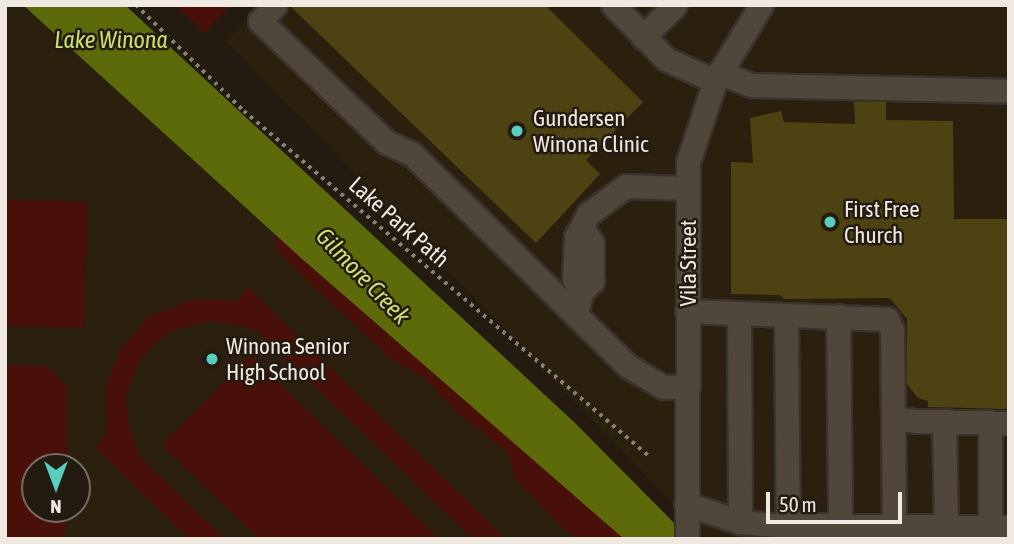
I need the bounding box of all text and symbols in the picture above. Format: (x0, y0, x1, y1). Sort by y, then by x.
water label: Lake Winona (54, 26, 168, 54)
place label: Gundersen Winona Clinic (533, 104, 649, 158)
marker: Gundersen Winona Clinic (507, 121, 527, 141)
street label: Lake Park Path (343, 171, 455, 273)
place label: First Free Church (844, 195, 920, 249)
marker: First Free Church (822, 214, 838, 230)
street label: Vila Street (674, 220, 702, 306)
water label: Gilmore Creek (310, 222, 416, 330)
place label: Winona Senior High School (226, 332, 349, 386)
marker: Winona Senior High School (204, 351, 220, 367)
north arrow (21, 453, 91, 523)
scale bar (769, 477, 906, 522)
text: 50 m (779, 492, 817, 516)
text: N (50, 496, 62, 518)

